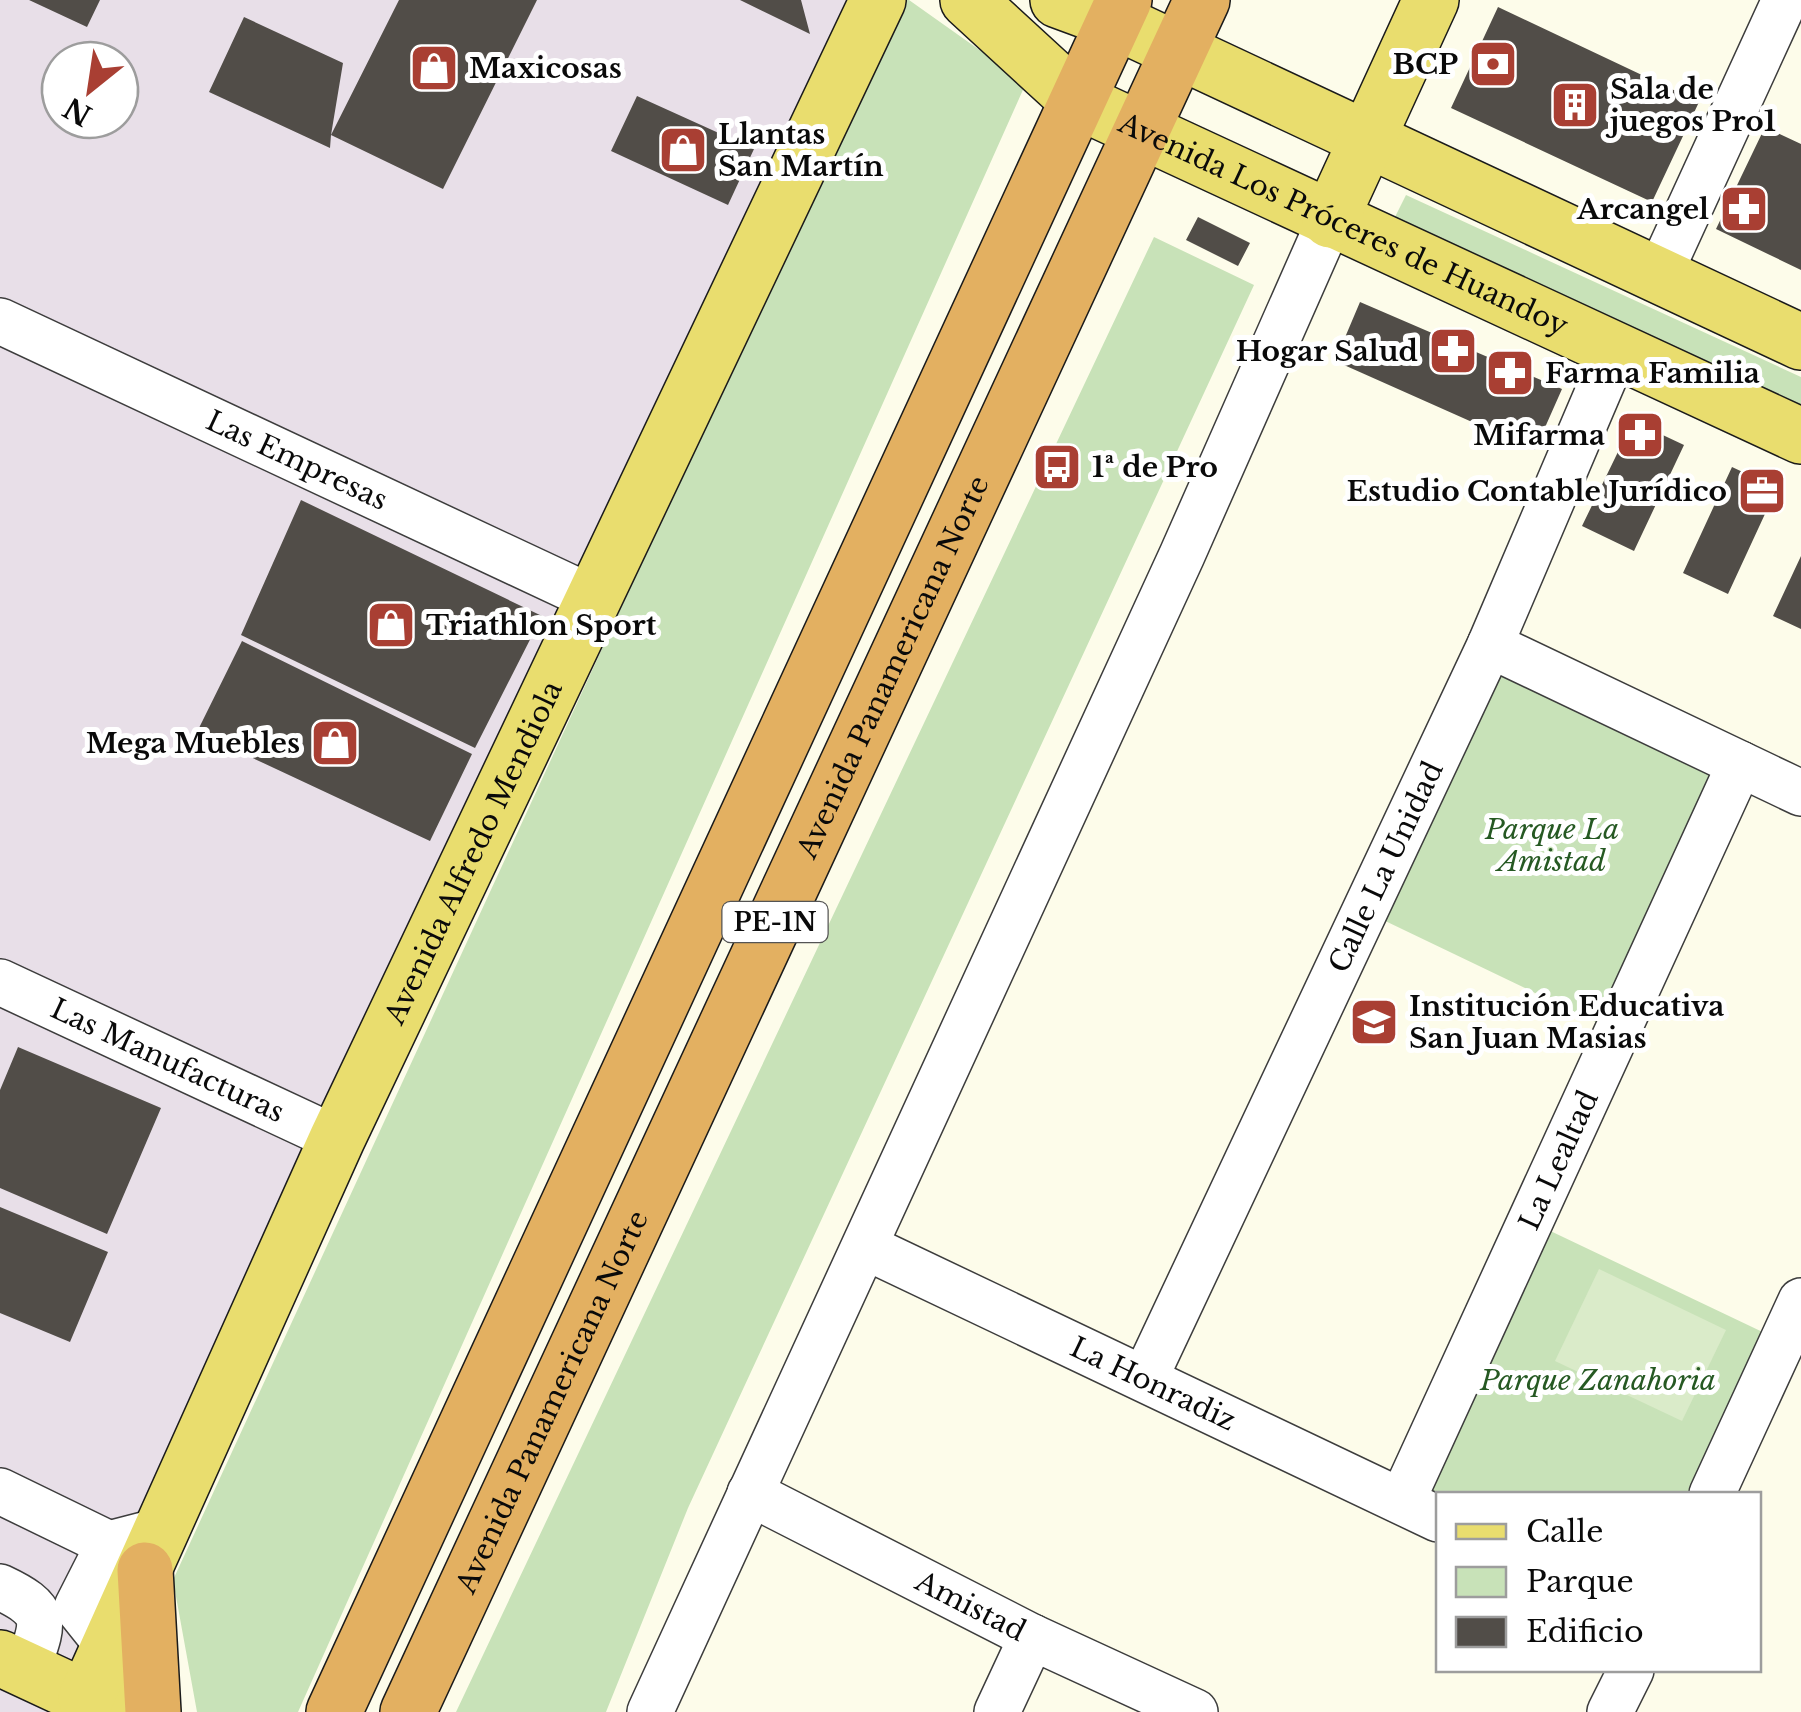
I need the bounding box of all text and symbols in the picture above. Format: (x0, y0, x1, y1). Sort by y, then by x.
bank icon: BCP (1467, 38, 1519, 90)
north arrow (40, 40, 140, 140)
shop icon: Maxicosas (408, 42, 460, 94)
place label: BCP (1393, 47, 1458, 82)
place label: Maxicosas (469, 51, 622, 86)
place label: Sala de juegos Pro1 (1605, 72, 1776, 139)
building icon: Sala de juegos Pro1 (1549, 79, 1601, 131)
text: N (58, 89, 98, 133)
street label: Avenida Los Próceres de Huandoy (1112, 105, 1574, 343)
place label: Llantas San Martín (718, 117, 884, 184)
shop icon: Llantas San Martín (657, 124, 709, 176)
pharmacy icon: Arcangel (1718, 183, 1770, 235)
place label: Arcangel (1576, 192, 1709, 227)
pharmacy icon: Hogar Salud (1427, 325, 1479, 377)
place label: Hogar Salud (1236, 334, 1418, 369)
pharmacy icon: Farma Familia (1484, 347, 1536, 399)
place label: Farma Familia (1545, 356, 1760, 391)
street label: Las Empresas (201, 403, 393, 517)
pharmacy icon: Mifarma (1614, 409, 1666, 461)
place label: Mifarma (1473, 418, 1605, 453)
bus stop icon: 1ª de Pro (1031, 441, 1083, 493)
place label: 1ª de Pro (1092, 450, 1218, 485)
office icon: Estudio Contable Jurídico (1736, 465, 1788, 517)
street label: Avenida Panamericana Norte (789, 470, 996, 865)
place label: Estudio Contable Jurídico (1347, 474, 1727, 509)
shop icon: Triathlon Sport (365, 599, 417, 651)
place label: Triathlon Sport (426, 608, 657, 643)
street label: Avenida Alfredo Mendiola (376, 675, 570, 1031)
shop icon: Mega Muebles (309, 717, 361, 769)
place label: Mega Muebles (86, 726, 300, 761)
street label: Calle La Unidad (1321, 756, 1450, 978)
park label: Parque La Amistad (1484, 812, 1619, 879)
road number: PE-1N (722, 902, 828, 942)
place label: Institución Educativa San Juan Masias (1409, 989, 1724, 1056)
street label: Las Manufacturas (45, 991, 290, 1130)
school or university icon: Institución Educativa San Juan Masias (1348, 996, 1400, 1048)
street label: La Lealtad (1511, 1085, 1605, 1235)
street label: Avenida Panamericana Norte (448, 1205, 656, 1599)
street label: La Honradiz (1065, 1329, 1242, 1438)
park label: Parque Zanahoria (1479, 1363, 1716, 1398)
legend (1436, 1492, 1761, 1672)
text: Calle (1526, 1513, 1603, 1550)
street label: Amistad (909, 1563, 1032, 1648)
text: Parque (1526, 1563, 1634, 1600)
text: Edificio (1526, 1613, 1644, 1650)

